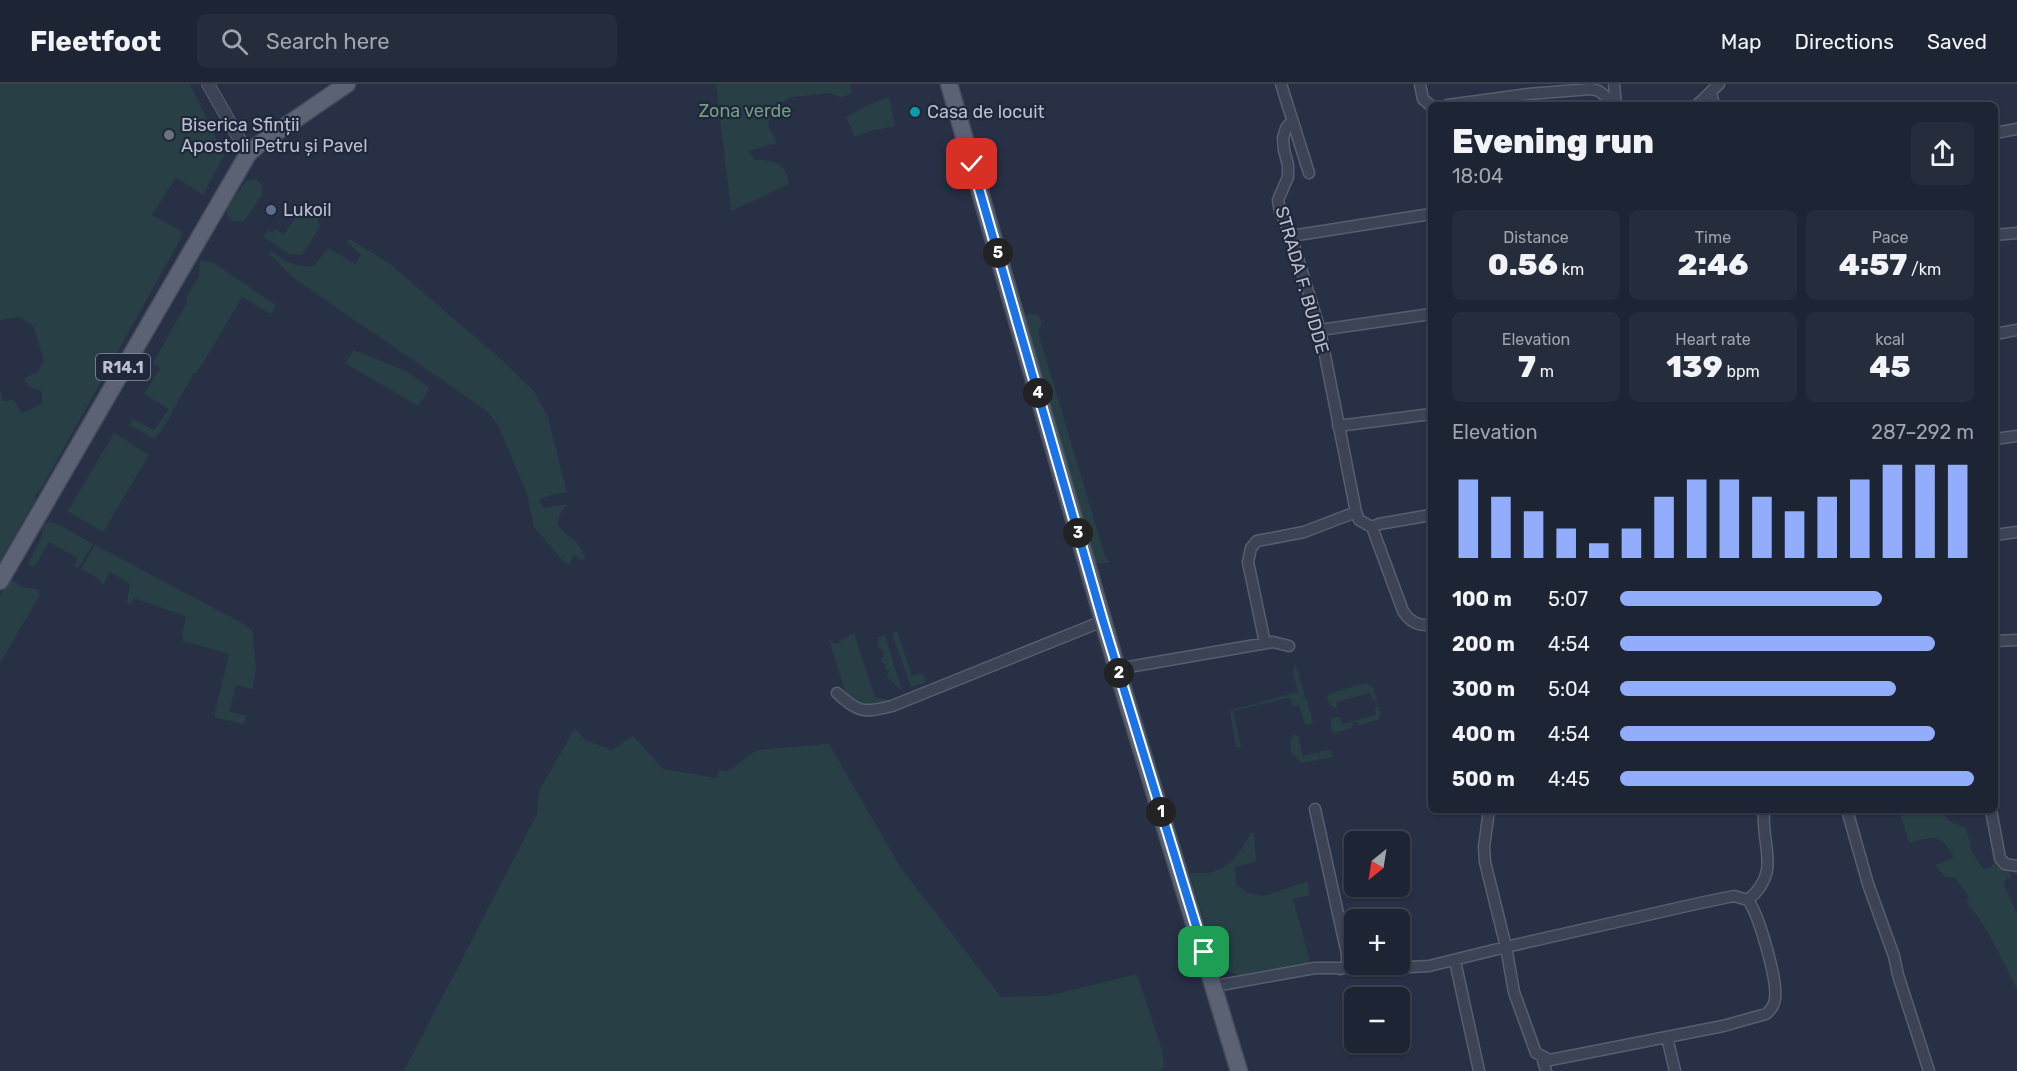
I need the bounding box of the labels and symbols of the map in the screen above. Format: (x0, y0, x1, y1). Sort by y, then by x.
park label: Zona verde (699, 100, 791, 122)
place label: Casa de locuit (927, 101, 1045, 123)
marker: Casa de locuit (908, 105, 922, 119)
place label: Biserica Sfinții Apostoli Petru și Pavel (181, 114, 368, 157)
marker: Biserica Sfinții Apostoli Petru și Pavel (162, 128, 176, 142)
pin (946, 138, 997, 189)
place label: Lukoil (283, 199, 332, 221)
marker: Lukoil (264, 203, 278, 217)
street label: STRADA F. BUDDE (1270, 204, 1334, 356)
pin: 5 (983, 238, 1013, 268)
road number: R14.1 (96, 354, 150, 380)
pin: 4 (1023, 378, 1053, 408)
pin: 3 (1063, 518, 1093, 548)
pin: 2 (1104, 658, 1134, 688)
pin: 1 (1146, 797, 1176, 827)
north arrow (1344, 831, 1410, 897)
pin (1178, 926, 1229, 977)

